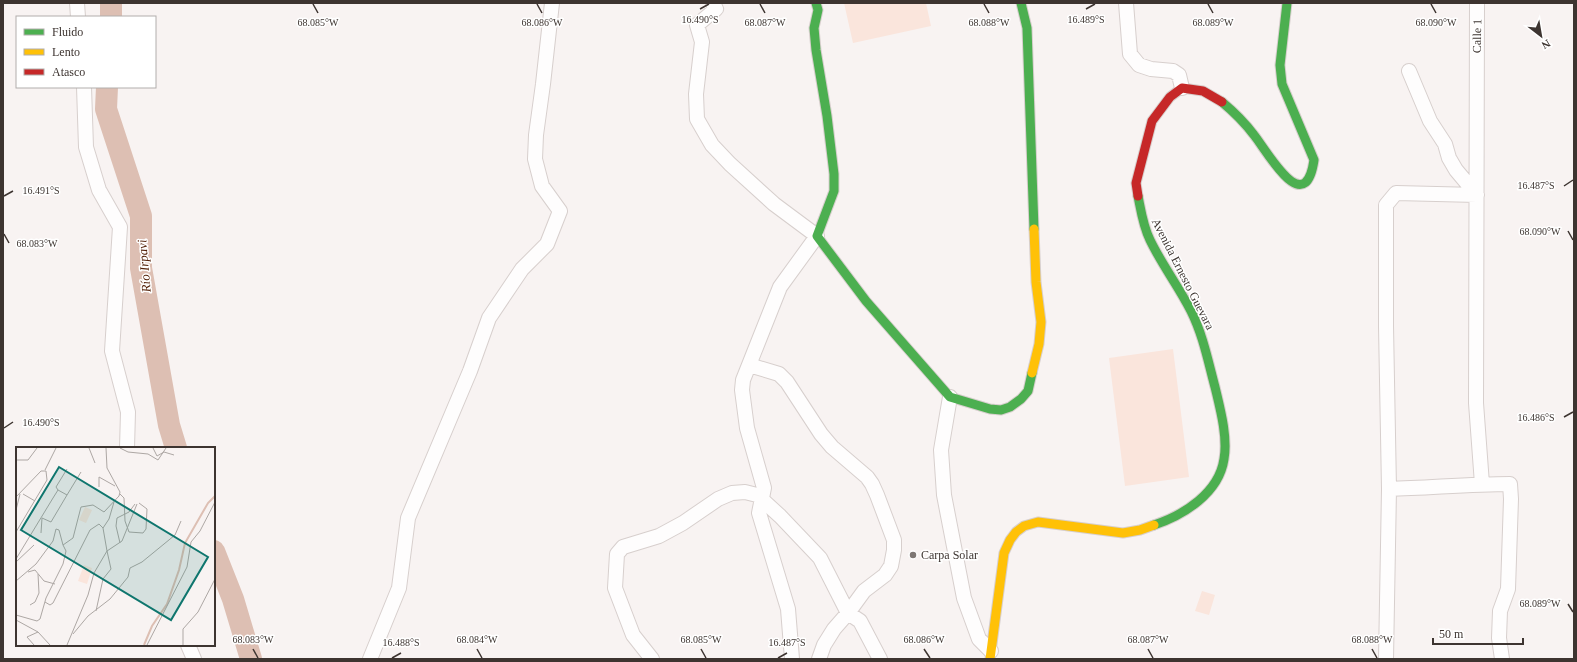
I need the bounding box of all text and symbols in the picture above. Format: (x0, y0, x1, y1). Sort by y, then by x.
text: 16.490°S (681, 14, 719, 25)
text: 16.489°S (1067, 14, 1105, 25)
legend (16, 16, 156, 88)
north arrow (1521, 16, 1561, 56)
text: 68.085°W (298, 17, 339, 28)
text: 68.086°W (522, 17, 563, 28)
text: 68.087°W (745, 17, 786, 28)
text: 68.088°W (969, 17, 1010, 28)
text: 68.089°W (1193, 17, 1234, 28)
text: 68.090°W (1416, 17, 1457, 28)
street label: Calle 1 (1470, 19, 1484, 53)
text: Fluido (52, 25, 83, 39)
text: N (1540, 37, 1553, 52)
text: Lento (52, 45, 80, 59)
text: Atasco (52, 65, 85, 79)
text: 16.487°S (1517, 180, 1555, 191)
text: 16.491°S (22, 185, 60, 196)
street label: Avenida Ernesto Guevara (1149, 216, 1217, 333)
text: 68.090°W (1520, 226, 1561, 237)
text: 68.083°W (17, 238, 58, 249)
water label: Río Irpavi (134, 239, 154, 294)
text: 16.486°S (1517, 412, 1555, 423)
text: 16.490°S (22, 417, 60, 428)
inset map (16, 447, 215, 646)
place label: Carpa Solar (921, 548, 978, 562)
marker: Carpa Solar (908, 550, 918, 560)
text: 68.089°W (1520, 598, 1561, 609)
scale bar (1433, 620, 1523, 646)
text: 50 m (1439, 627, 1464, 641)
text: 68.083°W (233, 634, 274, 645)
text: 68.084°W (457, 634, 498, 645)
text: 68.085°W (681, 634, 722, 645)
text: 68.086°W (904, 634, 945, 645)
text: 68.087°W (1128, 634, 1169, 645)
text: 68.088°W (1352, 634, 1393, 645)
text: 16.488°S (382, 637, 420, 648)
text: 16.487°S (768, 637, 806, 648)

